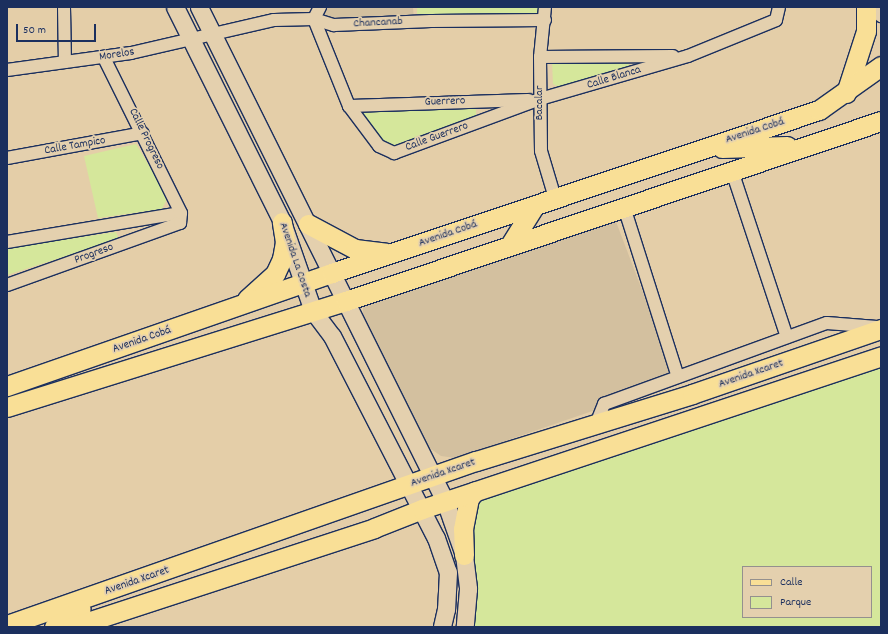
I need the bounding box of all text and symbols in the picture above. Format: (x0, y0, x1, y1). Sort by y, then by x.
street label: Chancanab (353, 15, 403, 31)
scale bar (18, 16, 98, 42)
text: 50 m (23, 22, 46, 39)
street label: Morelos (98, 45, 136, 65)
street label: Calle Blanca (585, 63, 643, 93)
street label: Bacalar (533, 86, 547, 120)
street label: Guerrero (425, 94, 465, 110)
street label: Calle Progreso (125, 106, 167, 172)
street label: Avenida Cobá (724, 115, 786, 147)
street label: Calle Guerrero (404, 119, 470, 155)
street label: Calle Tampico (43, 134, 107, 158)
street label: Avenida Cobá (417, 217, 479, 251)
street label: Avenida La Costa (275, 221, 315, 299)
street label: Progreso (72, 240, 116, 268)
street label: Avenida Cobá (111, 323, 173, 357)
street label: Avenida Xcaret (717, 356, 785, 392)
street label: Avenida Xcaret (409, 455, 477, 491)
street label: Avenida Xcaret (103, 563, 171, 599)
legend (742, 566, 872, 618)
text: Calle (780, 574, 803, 591)
text: Parque (780, 594, 811, 611)

